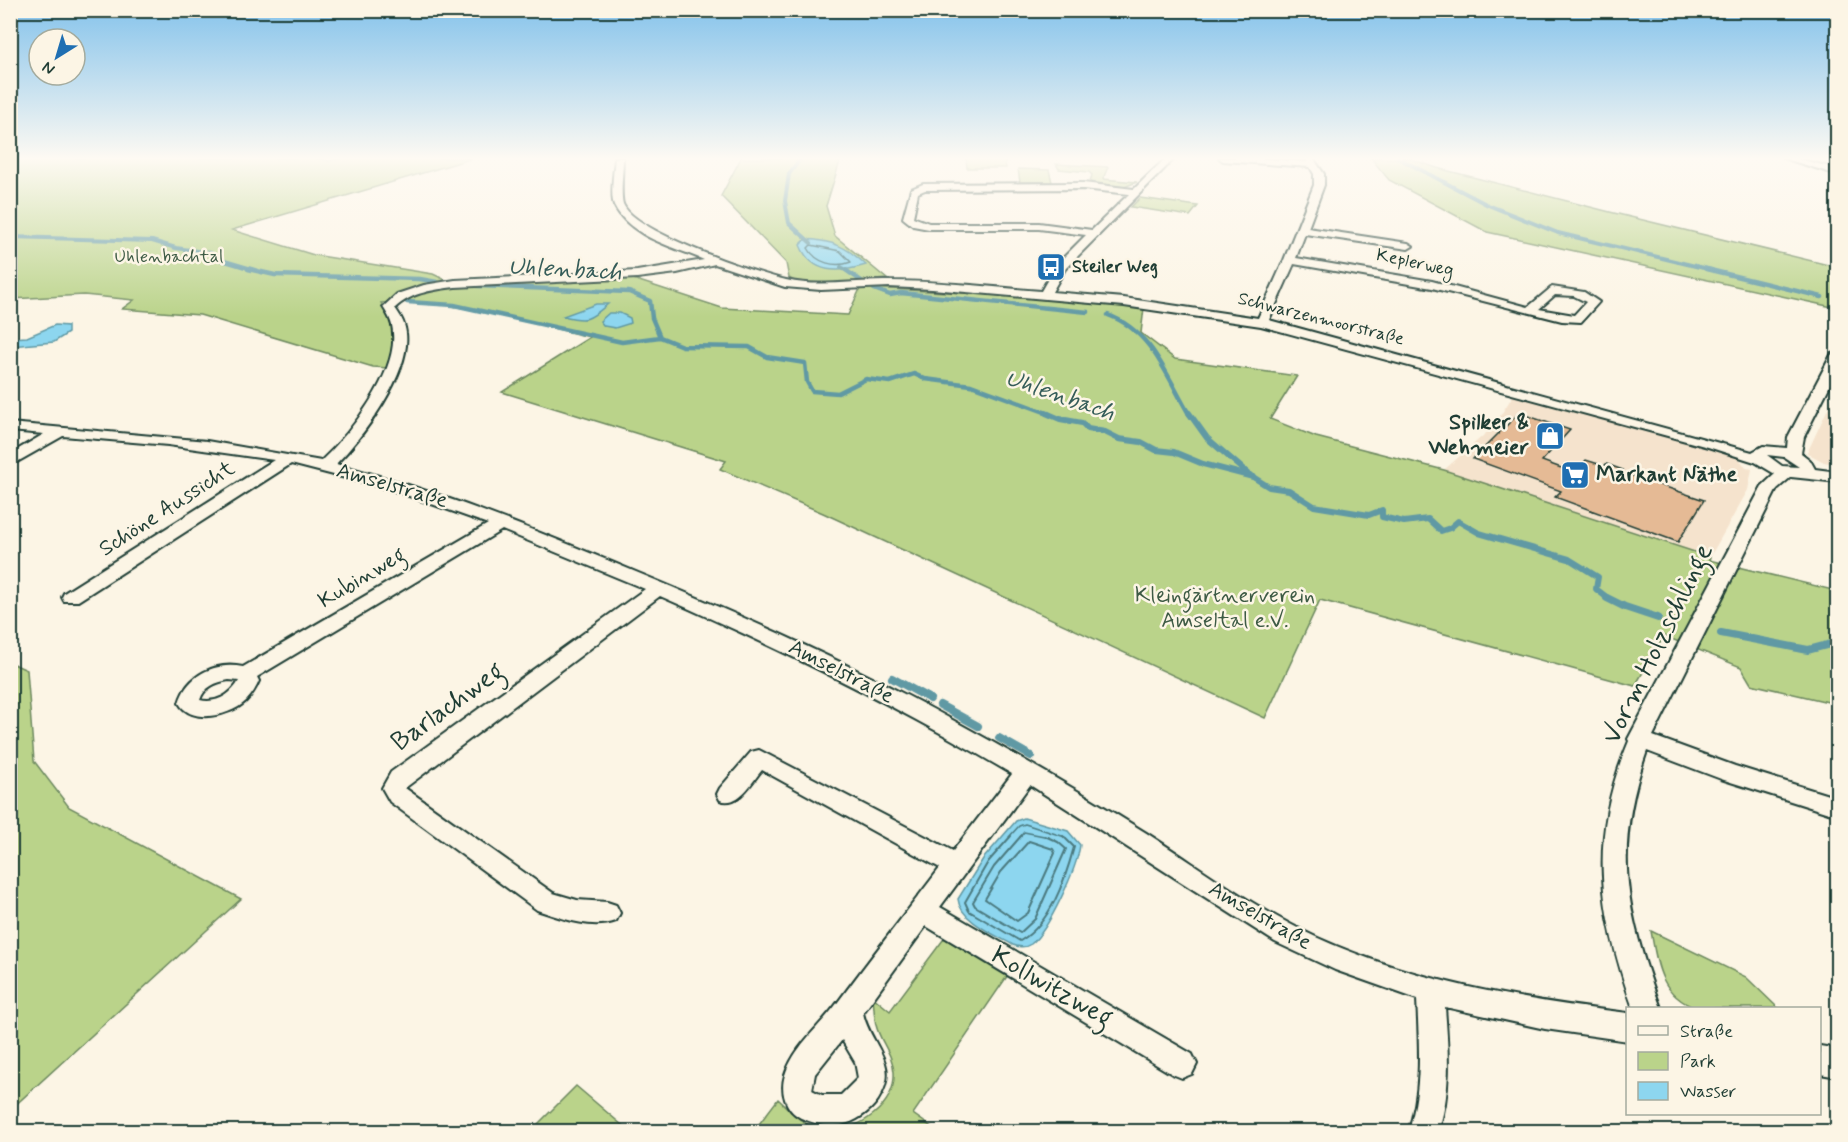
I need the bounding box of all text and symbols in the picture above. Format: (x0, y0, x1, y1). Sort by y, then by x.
north arrow (27, 27, 87, 87)
text: N (38, 56, 59, 79)
street label: Keplerweg (1374, 243, 1456, 284)
park label: Uhlenbachtal (115, 245, 224, 269)
bus stop icon: Steiler Weg (1035, 251, 1067, 283)
water label: Uhlenbach (508, 252, 622, 288)
place label: Steiler Weg (1072, 255, 1158, 279)
street label: Schwarzenmoorstraße (1235, 287, 1407, 351)
water label: Uhlenbach (1001, 363, 1119, 429)
place label: Spilker & Wehmeier (1428, 409, 1530, 462)
shop icon: Spilker & Wehmeier (1534, 420, 1566, 452)
street label: Schöne Aussicht (94, 455, 240, 563)
street label: Amselstraße (333, 457, 451, 515)
supermarket icon: Markant Näthe (1559, 459, 1591, 491)
place label: Markant Näthe (1596, 461, 1738, 489)
street label: Vorm Holzschlinge (1594, 538, 1724, 751)
street label: Kubinweg (313, 541, 412, 618)
park label: Kleingärtnerverein Amseltal e.V. (1135, 582, 1315, 635)
street label: Amselstraße (784, 633, 899, 711)
street label: Barlachweg (384, 654, 513, 762)
street label: Amselstraße (1203, 875, 1317, 957)
street label: Kollwitzweg (983, 938, 1119, 1039)
legend (1626, 1007, 1821, 1115)
text: Straße (1680, 1020, 1733, 1044)
text: Park (1680, 1050, 1716, 1074)
text: Wasser (1680, 1080, 1737, 1104)

